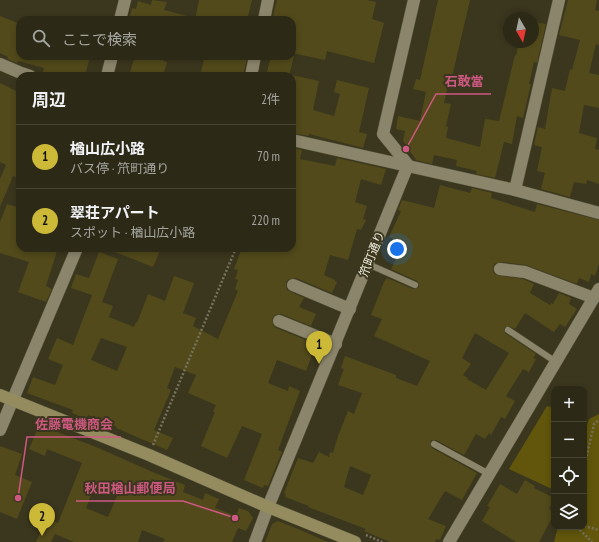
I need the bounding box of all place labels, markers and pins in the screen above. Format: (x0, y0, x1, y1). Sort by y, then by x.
callout: 石敢當 (436, 69, 491, 94)
pin: 1 (306, 331, 332, 364)
callout: 佐藤電機商会 (27, 412, 121, 437)
callout: 秋田楢山郵便局 (76, 476, 183, 501)
pin: 2 (29, 503, 55, 536)

